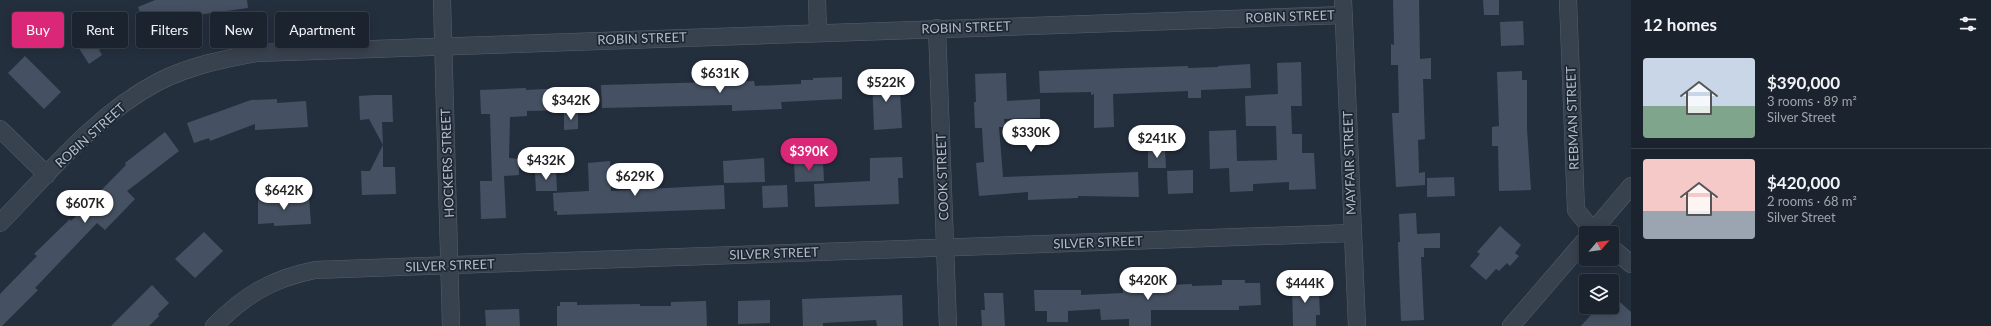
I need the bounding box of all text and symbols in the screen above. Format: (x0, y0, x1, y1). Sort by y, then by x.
street label: ROBIN STREET (1245, 6, 1335, 26)
chip: Buy (12, 12, 64, 48)
chip: Rent (72, 12, 128, 48)
chip: Filters (136, 12, 202, 48)
chip: New (210, 12, 267, 48)
chip: Apartment (275, 12, 369, 48)
icon: filters (1957, 13, 1979, 35)
text: 12 homes (1643, 14, 1717, 35)
street label: ROBIN STREET (921, 17, 1011, 37)
street label: ROBIN STREET (597, 28, 687, 48)
pin: $631K (692, 60, 748, 94)
text: $631K (700, 65, 740, 81)
street label: REBMAN STREET (1562, 66, 1582, 170)
pin: $522K (858, 69, 914, 103)
text: $390,000 (1767, 72, 1840, 93)
text: $522K (866, 74, 906, 90)
icon: home (1675, 74, 1723, 122)
pin: $342K (543, 87, 599, 121)
text: $342K (551, 92, 591, 108)
text: 3 rooms · 89 m² (1767, 93, 1857, 109)
street label: ROBIN STREET (51, 99, 129, 171)
street label: HOCKERS STREET (437, 108, 457, 218)
text: Silver Street (1767, 109, 1836, 125)
street label: MAYFAIR STREET (1339, 110, 1359, 215)
pin: $330K (1003, 119, 1059, 153)
text: $330K (1011, 124, 1051, 140)
pin: $241K (1129, 125, 1185, 159)
text: $241K (1137, 130, 1177, 146)
street label: COOK STREET (932, 133, 952, 221)
pin: $390K (781, 138, 837, 172)
text: $390K (789, 143, 829, 159)
pin: $432K (518, 147, 574, 181)
text: $432K (526, 152, 566, 168)
pin: $629K (607, 163, 663, 197)
text: $629K (615, 168, 655, 184)
text: $420,000 (1767, 172, 1840, 193)
icon: home (1675, 175, 1723, 223)
pin: $642K (256, 177, 312, 211)
text: $642K (264, 182, 304, 198)
pin: $607K (57, 190, 113, 224)
text: 2 rooms · 68 m² (1767, 193, 1857, 209)
text: $607K (65, 195, 105, 211)
text: Silver Street (1767, 209, 1836, 225)
north arrow (1579, 226, 1619, 266)
map controls (1579, 226, 1619, 314)
street label: SILVER STREET (1053, 232, 1143, 252)
street label: SILVER STREET (729, 243, 819, 263)
street label: SILVER STREET (405, 255, 495, 275)
pin: $420K (1120, 267, 1176, 301)
pin: $444K (1277, 270, 1333, 304)
text: $420K (1128, 272, 1168, 288)
button: layers (1579, 274, 1619, 314)
text: $444K (1285, 275, 1325, 291)

